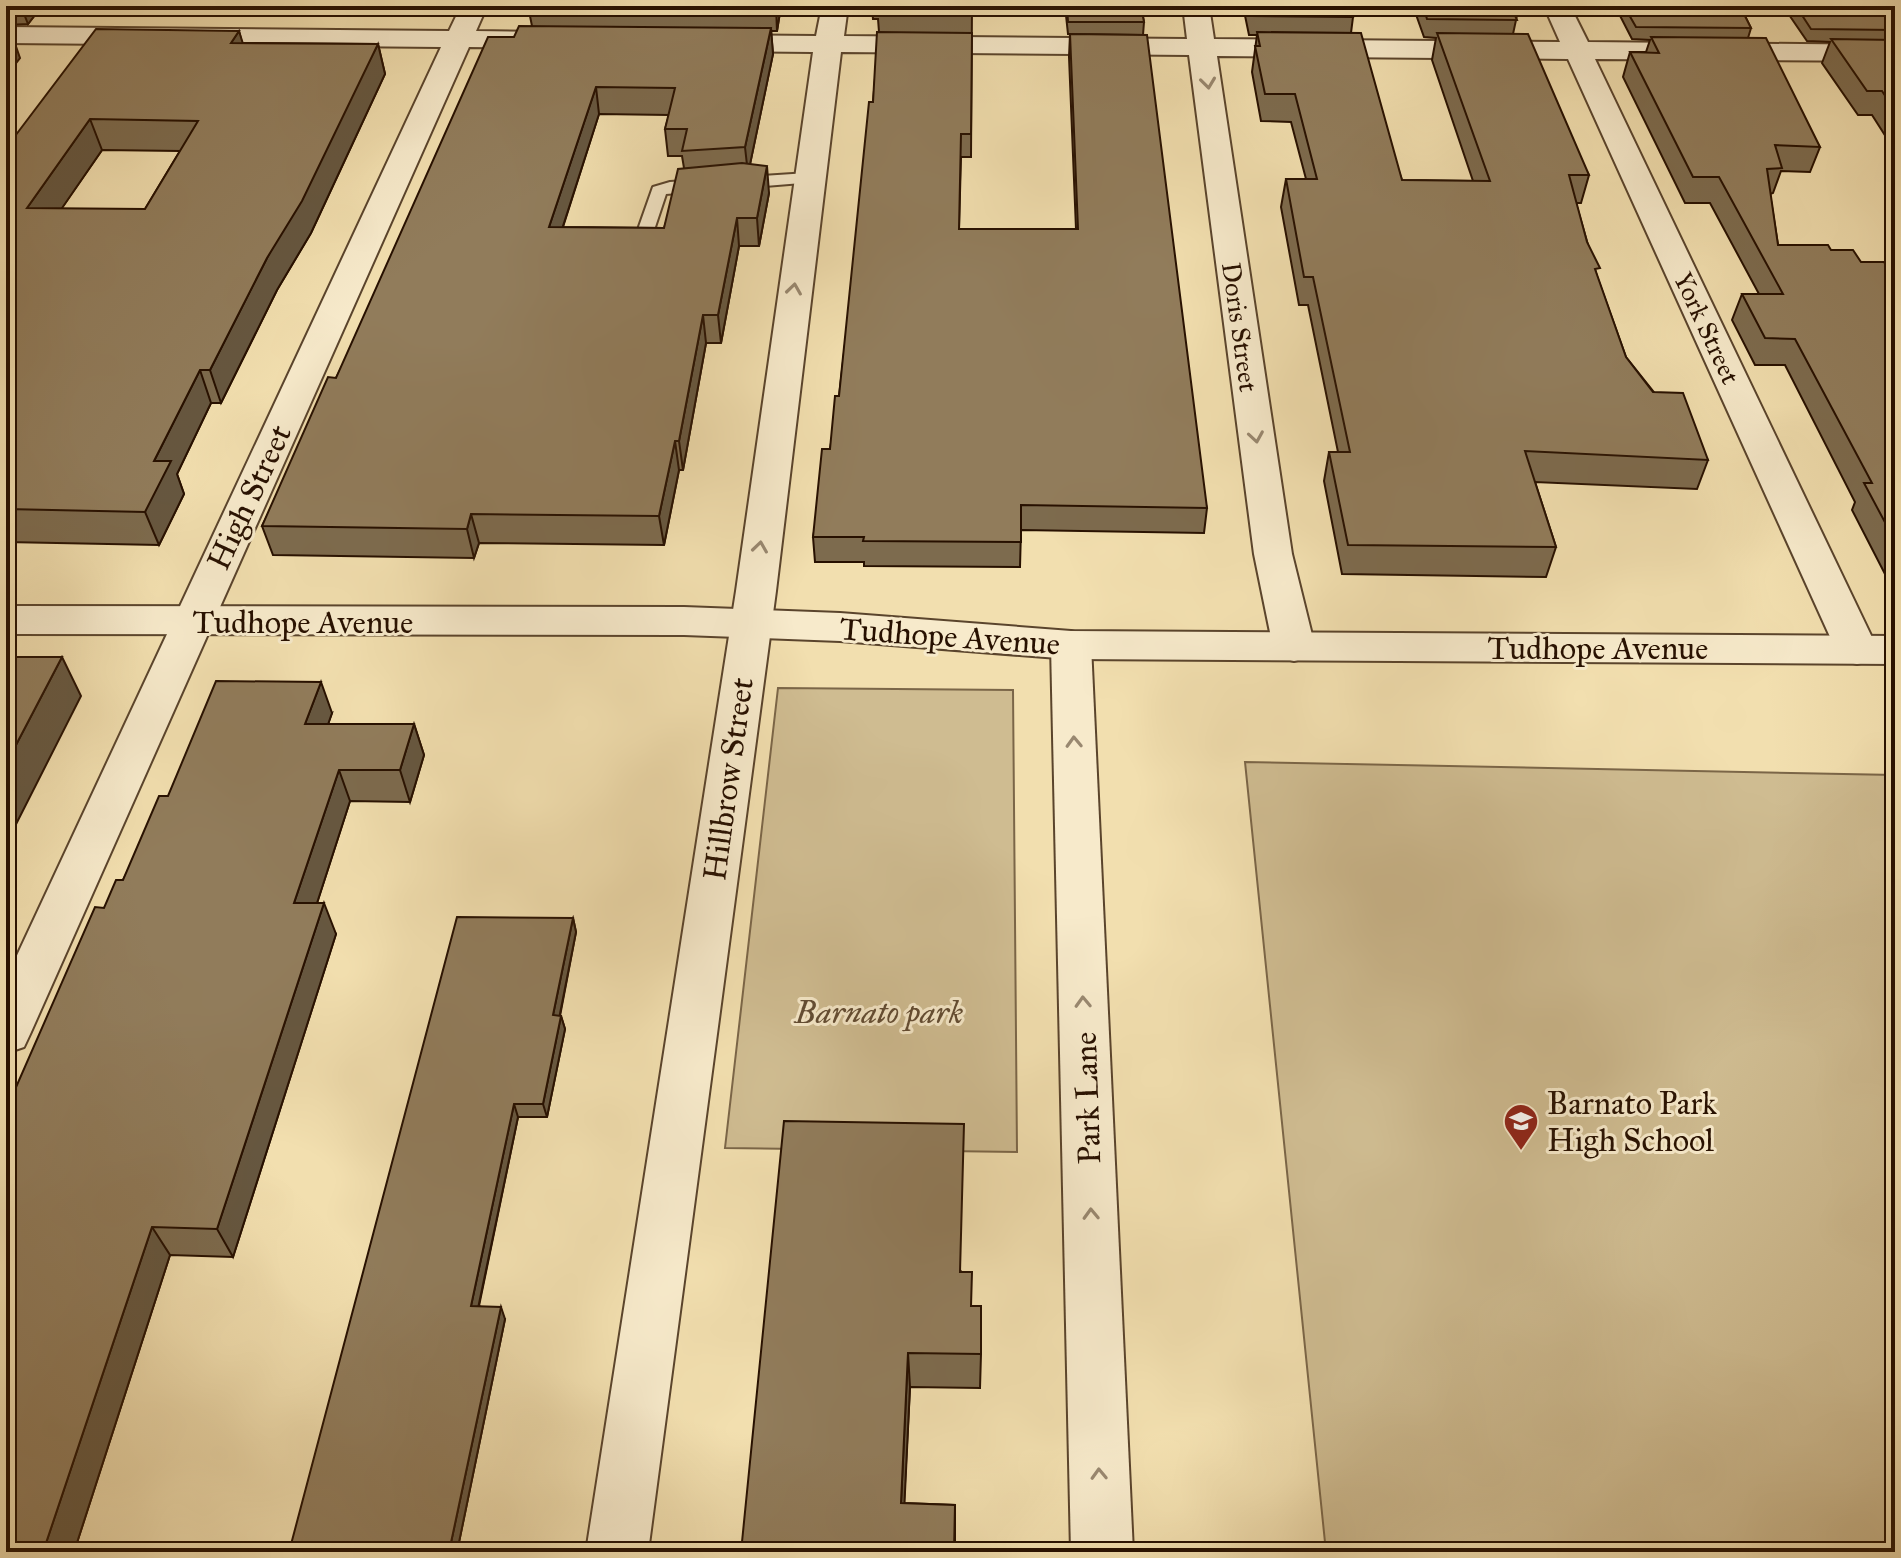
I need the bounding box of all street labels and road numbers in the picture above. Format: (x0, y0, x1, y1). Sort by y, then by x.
street label: Doris Street (1215, 260, 1265, 394)
street label: York Street (1667, 267, 1747, 389)
street label: High Street (199, 418, 300, 576)
street label: Tudhope Avenue (193, 603, 413, 642)
street label: Tudhope Avenue (838, 609, 1062, 664)
street label: Tudhope Avenue (1488, 629, 1708, 668)
street label: Hillbrow Street (695, 675, 762, 883)
street label: Park Lane (1066, 1031, 1109, 1165)

